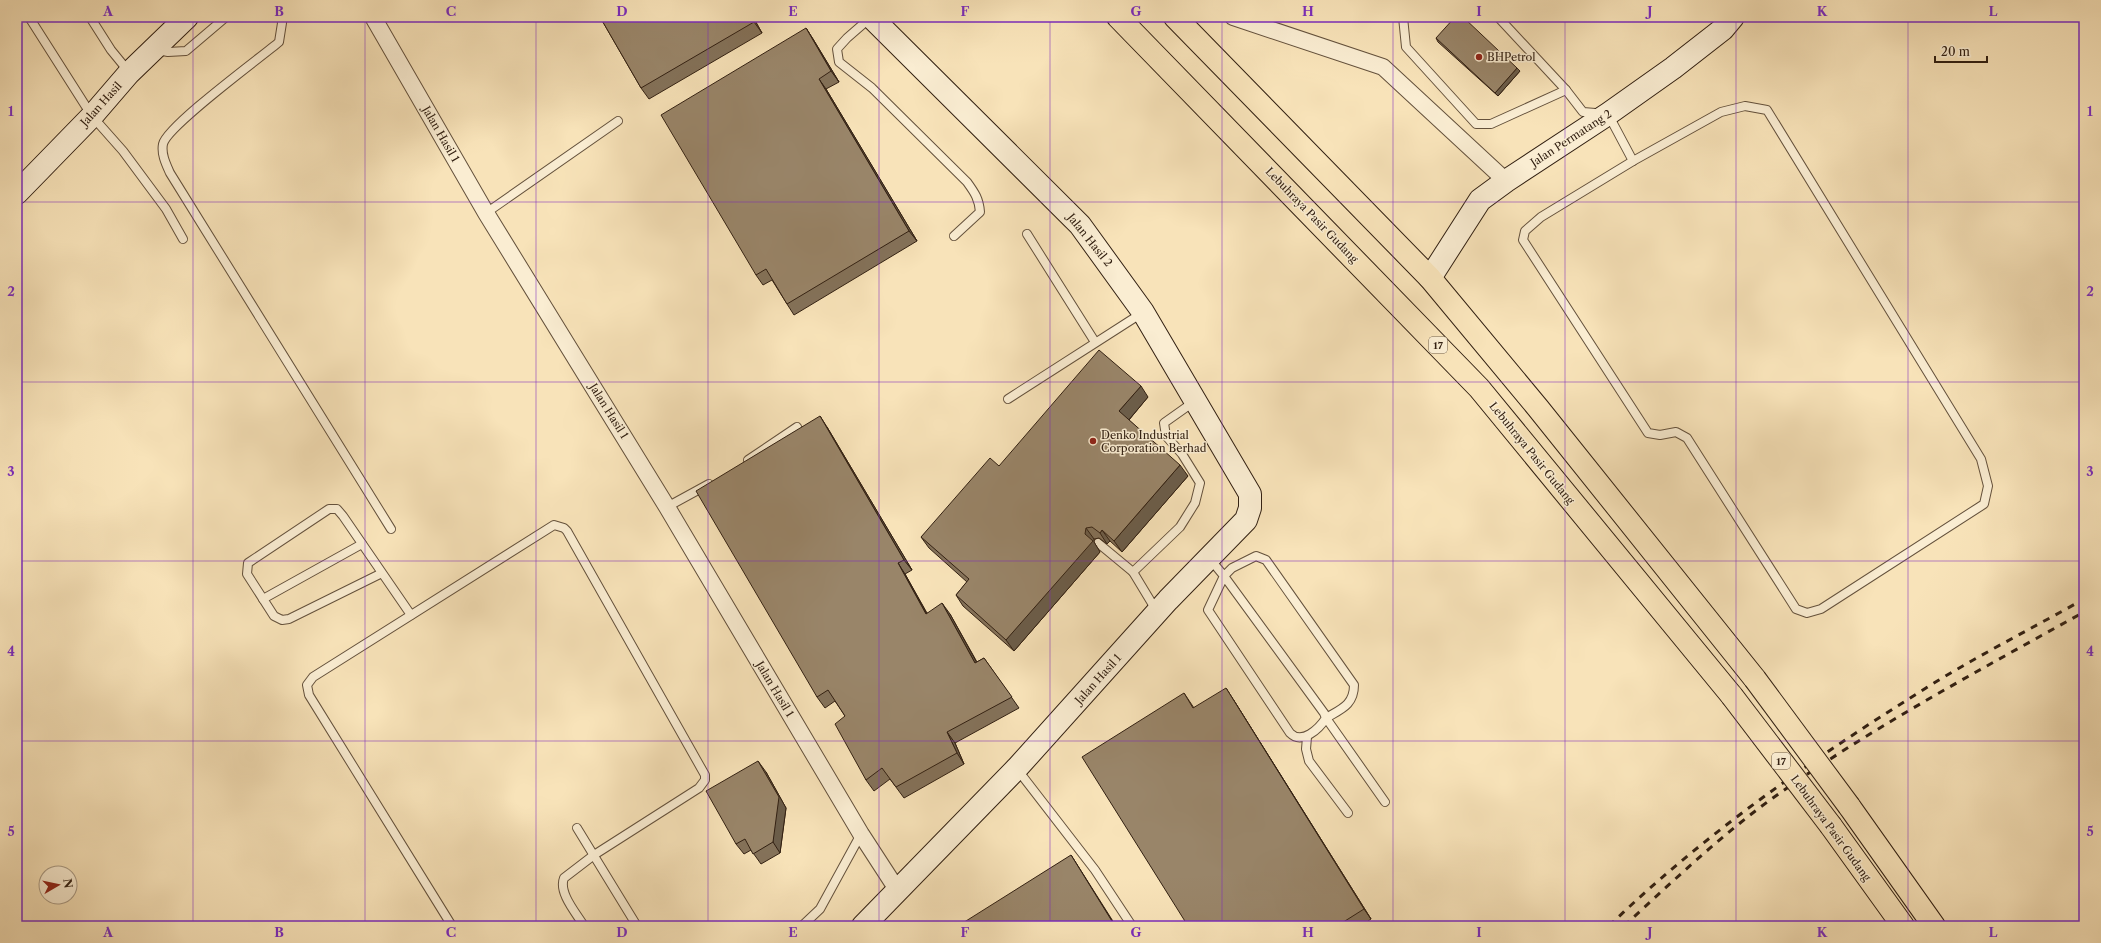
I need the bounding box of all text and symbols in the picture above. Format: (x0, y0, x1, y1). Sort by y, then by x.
text: A (102, 3, 114, 19)
text: B (274, 3, 284, 19)
text: C (446, 3, 456, 19)
text: D (616, 3, 628, 19)
text: E (788, 3, 798, 19)
text: F (961, 3, 970, 19)
text: G (1130, 3, 1142, 19)
text: H (1302, 3, 1314, 19)
text: I (1476, 3, 1482, 19)
text: J (1645, 3, 1653, 19)
text: K (1817, 3, 1828, 19)
text: L (1989, 3, 1998, 19)
scale bar (1935, 38, 1987, 64)
text: 20 m (1941, 44, 1970, 59)
place label: BHPetrol (1487, 50, 1536, 64)
marker: BHPetrol (1474, 52, 1484, 62)
street label: Jalan Hasil (76, 78, 125, 131)
street label: Jalan Hasil 1 (418, 102, 463, 165)
text: 1 (8, 103, 14, 119)
text: 1 (2087, 103, 2093, 119)
street label: Jalan Permatang 2 (1526, 107, 1614, 171)
street label: Lebuhraya Pasir Gudang (1263, 164, 1361, 266)
street label: Jalan Hasil 2 (1063, 209, 1116, 269)
text: 2 (7, 283, 15, 299)
text: 2 (2086, 283, 2094, 299)
road number: 17 (1429, 337, 1447, 353)
street label: Jalan Hasil 1 (585, 379, 632, 442)
street label: Lebuhraya Pasir Gudang (1486, 399, 1578, 507)
place label: Denko Industrial Corporation Berhad (1101, 428, 1207, 455)
marker: Denko Industrial Corporation Berhad (1088, 436, 1098, 446)
text: 3 (7, 463, 15, 479)
text: 3 (2086, 463, 2094, 479)
text: 4 (7, 643, 15, 659)
text: 4 (2086, 643, 2094, 659)
street label: Jalan Hasil 1 (1071, 651, 1124, 708)
street label: Jalan Hasil 1 (752, 657, 797, 720)
road number: 17 (1772, 753, 1790, 769)
street label: Lebuhraya Pasir Gudang (1788, 772, 1874, 884)
text: 5 (7, 823, 15, 839)
text: 5 (2086, 823, 2094, 839)
north arrow (38, 865, 78, 905)
text: N (60, 878, 76, 890)
text: A (102, 924, 114, 940)
text: B (274, 924, 284, 940)
text: C (446, 924, 456, 940)
text: D (616, 924, 628, 940)
text: E (788, 924, 798, 940)
text: F (961, 924, 970, 940)
text: G (1130, 924, 1142, 940)
text: H (1302, 924, 1314, 940)
text: I (1476, 924, 1482, 940)
text: J (1645, 924, 1653, 940)
text: K (1817, 924, 1828, 940)
text: L (1989, 924, 1998, 940)

